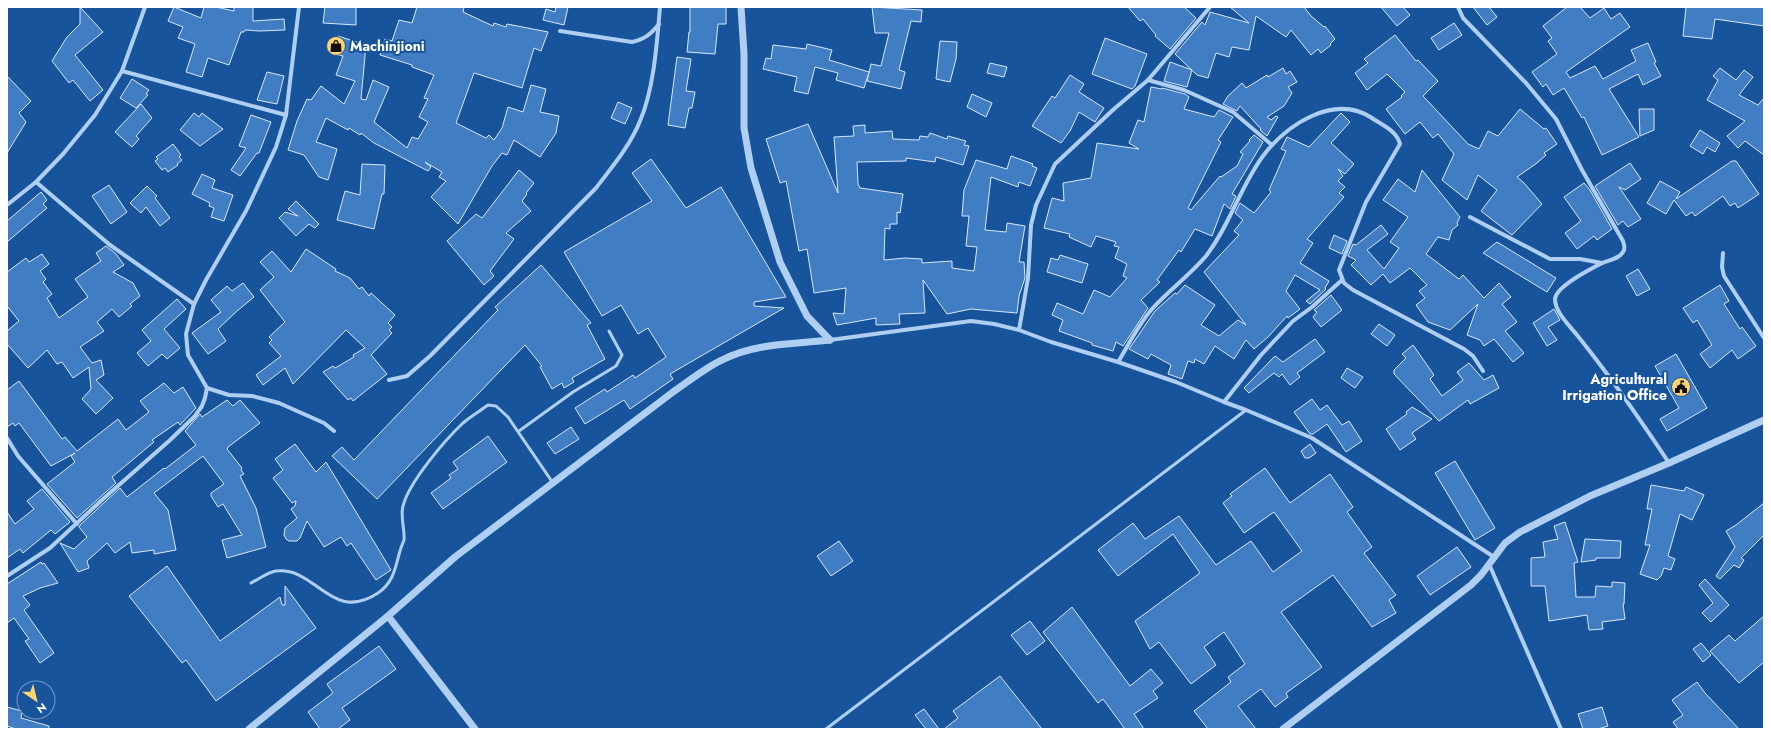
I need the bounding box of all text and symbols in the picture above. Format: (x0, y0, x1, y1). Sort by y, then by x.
shop icon: Machinjioni (325, 35, 347, 57)
place label: Machinjioni (350, 36, 425, 56)
place label: Agricultural Irrigation Office (1562, 369, 1667, 405)
public building icon: Agricultural Irrigation Office (1670, 376, 1692, 398)
north arrow (16, 680, 56, 720)
text: N (34, 699, 50, 717)

